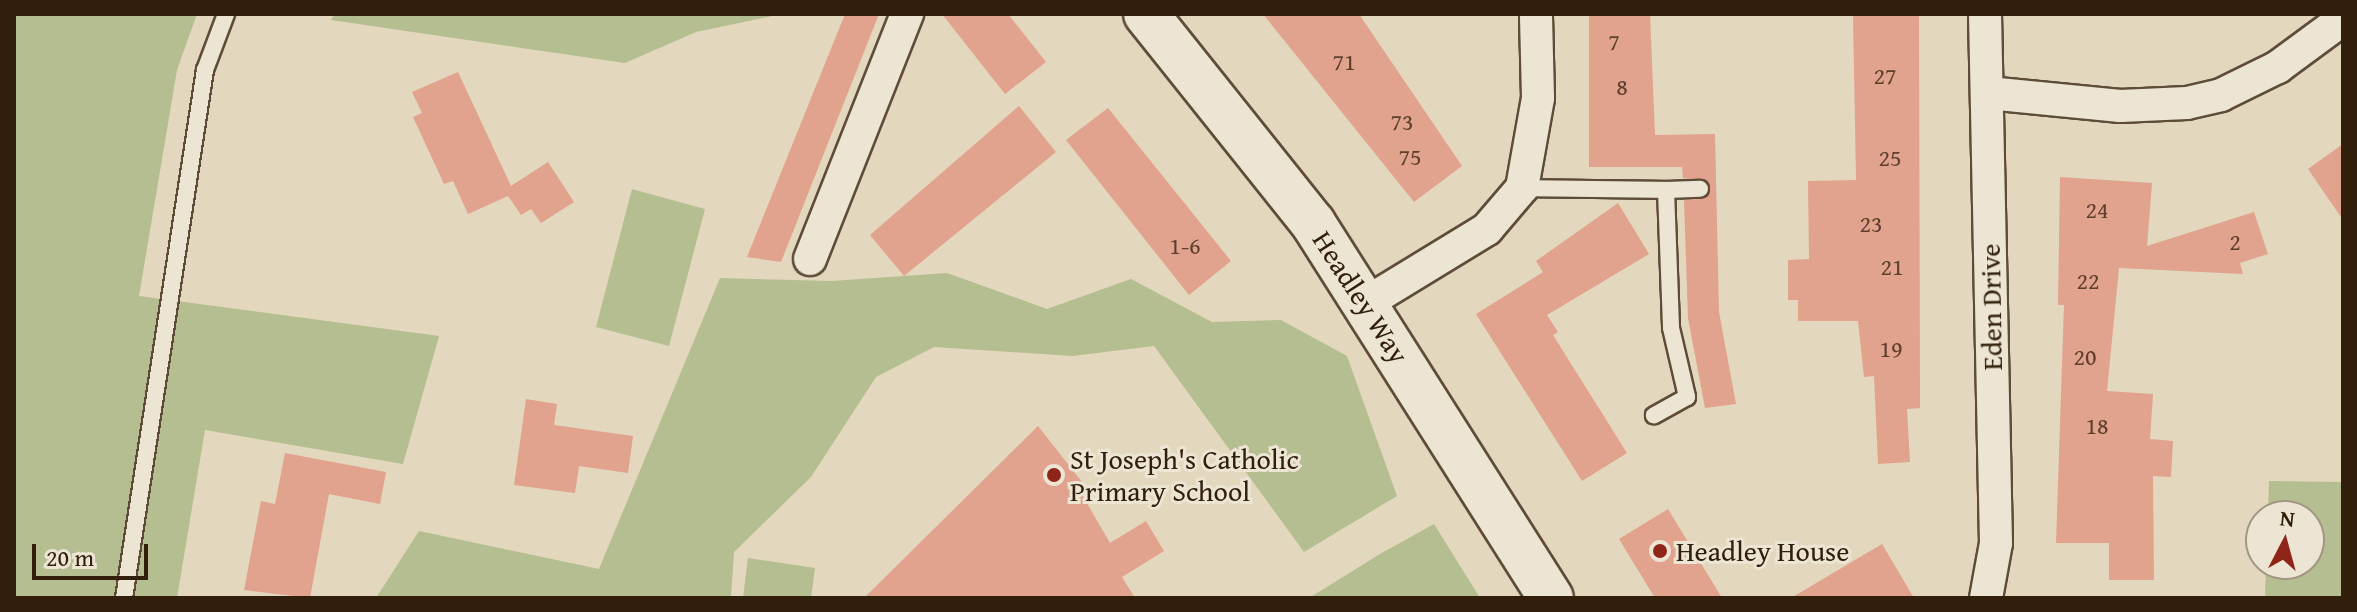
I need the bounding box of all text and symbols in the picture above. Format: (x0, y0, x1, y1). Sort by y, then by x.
house number: 7 (1608, 28, 1620, 56)
house number: 71 (1332, 48, 1356, 76)
house number: 27 (1873, 62, 1897, 90)
house number: 8 (1616, 73, 1628, 101)
house number: 73 (1390, 108, 1414, 136)
house number: 75 (1398, 143, 1422, 171)
house number: 25 (1878, 144, 1902, 172)
house number: 24 (2085, 196, 2109, 224)
house number: 23 (1859, 210, 1883, 238)
street label: Headley Way (1306, 225, 1416, 369)
house number: 2 (2229, 228, 2241, 256)
house number: 1-6 (1169, 232, 1201, 260)
street label: Eden Drive (1973, 243, 2009, 371)
house number: 21 (1880, 253, 1904, 281)
house number: 22 (2076, 267, 2100, 295)
house number: 19 (1879, 335, 1903, 363)
house number: 20 (2073, 343, 2097, 371)
house number: 18 (2085, 412, 2109, 440)
place label: St Joseph's Catholic Primary School (1070, 442, 1299, 508)
marker: St Joseph's Catholic Primary School (1045, 466, 1063, 484)
north arrow (2245, 500, 2325, 580)
text: N (2278, 501, 2296, 535)
scale bar (36, 528, 152, 578)
place label: Headley House (1676, 534, 1849, 568)
text: 20 m (46, 540, 94, 575)
marker: Headley House (1651, 542, 1669, 560)

